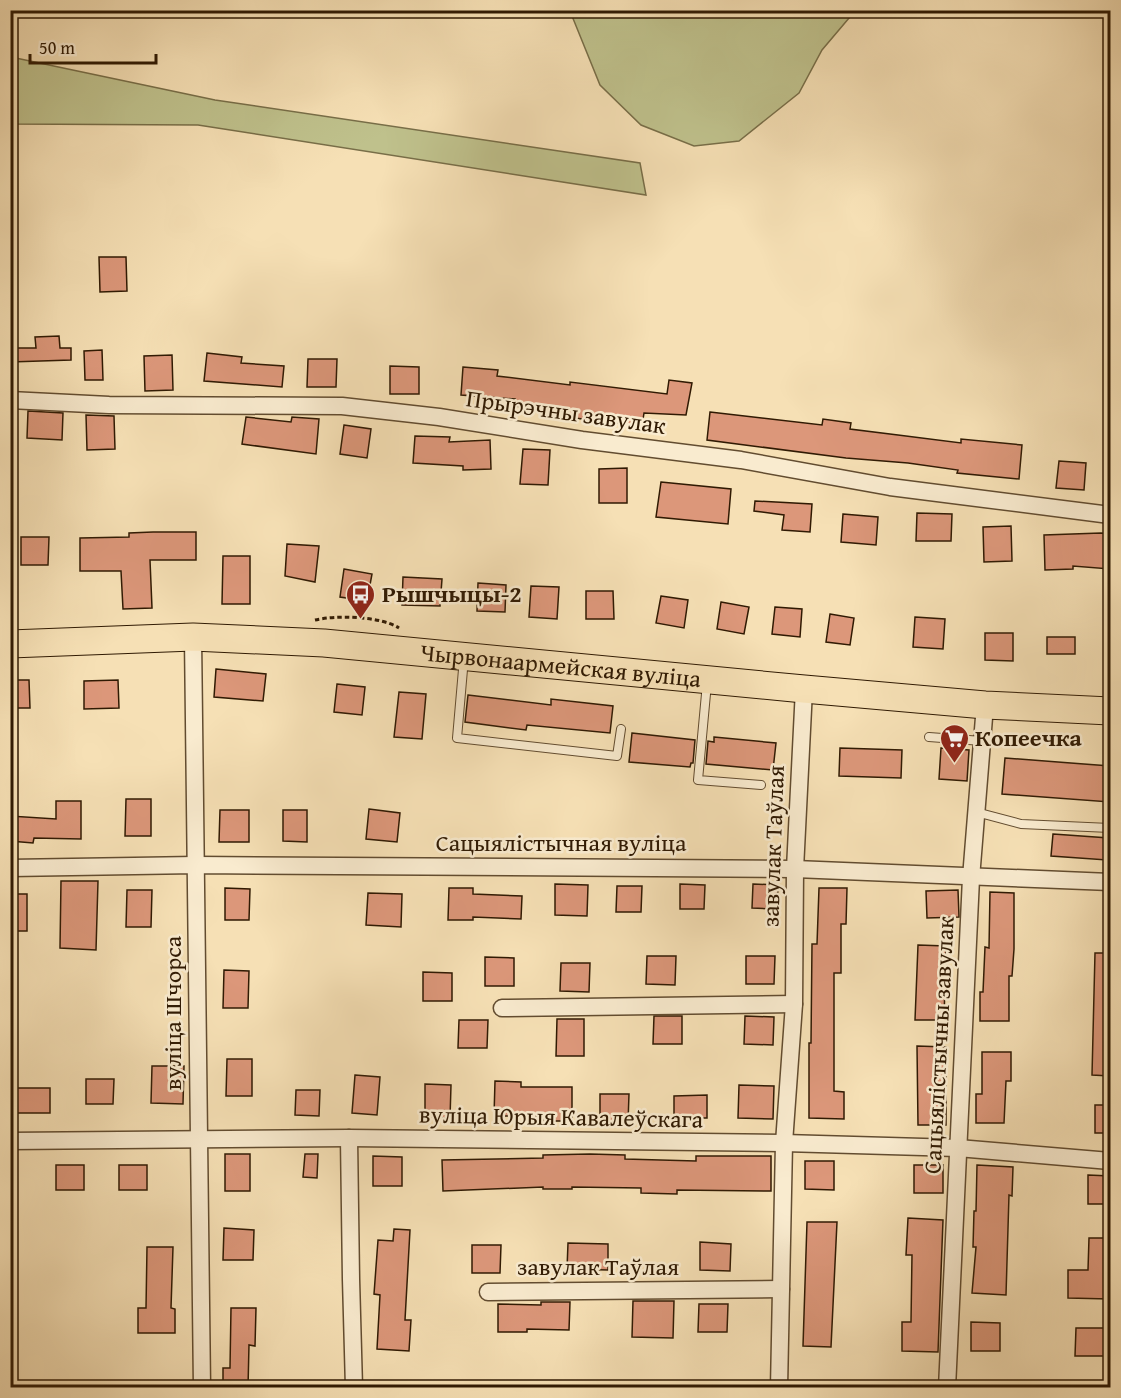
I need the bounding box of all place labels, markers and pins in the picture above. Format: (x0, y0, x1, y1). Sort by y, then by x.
place label: Рышчыцы-2 (382, 576, 522, 611)
bus stop icon: Рышчыцы-2 (345, 578, 377, 620)
place label: Копеечка (975, 720, 1083, 755)
supermarket icon: Копеечка (938, 722, 970, 764)

